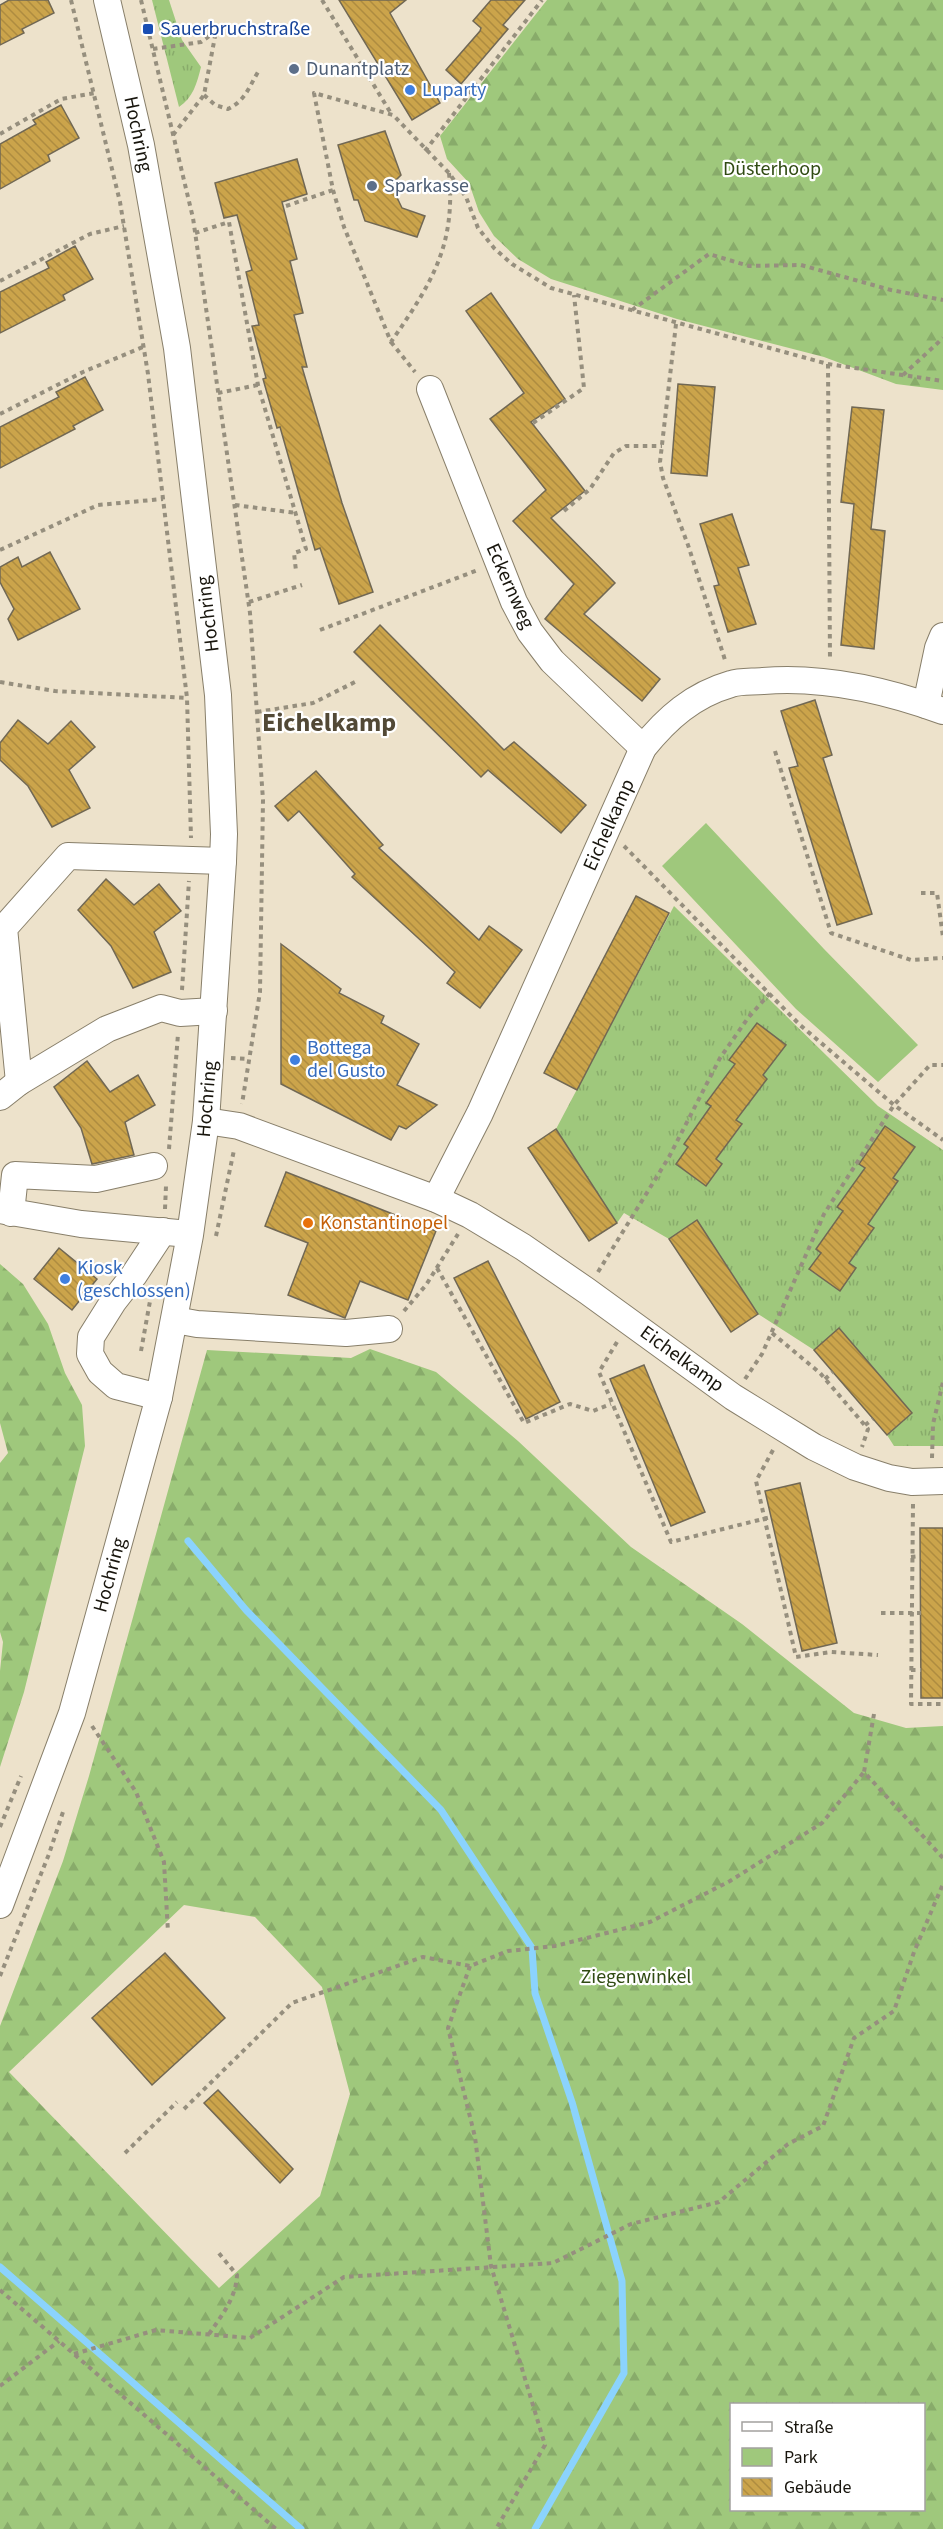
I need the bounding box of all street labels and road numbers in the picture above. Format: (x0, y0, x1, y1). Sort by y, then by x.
street label: Hochring (116, 94, 160, 174)
street label: Eckernweg (479, 539, 541, 633)
street label: Hochring (189, 574, 227, 654)
street label: Eichelkamp (576, 775, 642, 875)
street label: Hochring (190, 1060, 224, 1138)
street label: Eichelkamp (634, 1319, 730, 1399)
street label: Hochring (87, 1534, 133, 1616)

